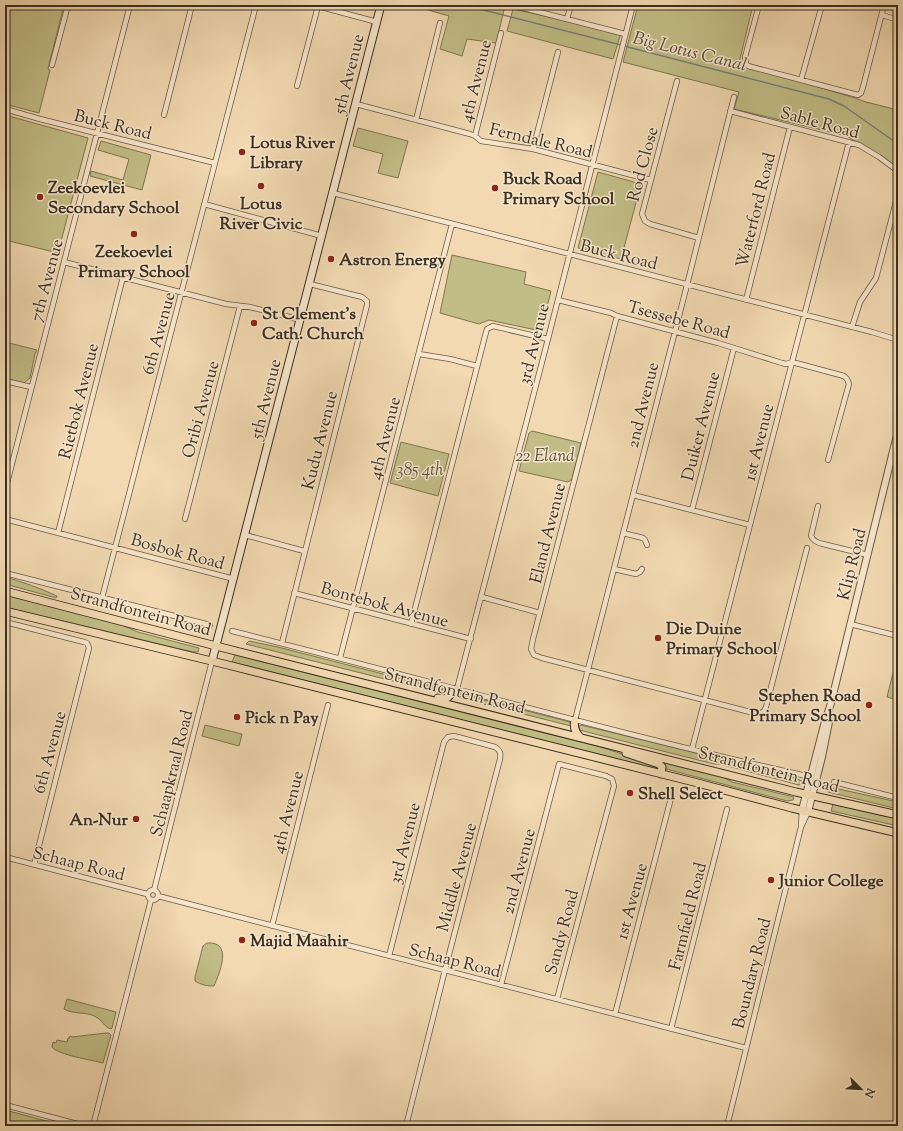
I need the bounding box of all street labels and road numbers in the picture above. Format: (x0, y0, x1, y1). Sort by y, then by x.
street label: 5th Avenue (328, 32, 372, 118)
street label: 4th Avenue (455, 37, 499, 125)
street label: Sable Road (777, 102, 862, 146)
street label: Buck Road (71, 105, 154, 147)
street label: Ferndale Road (487, 118, 595, 166)
street label: Rod Close (622, 124, 665, 205)
street label: Waterford Road (731, 150, 783, 271)
street label: Buck Road (577, 235, 660, 277)
street label: 7th Avenue (25, 236, 71, 325)
street label: 6th Avenue (137, 289, 182, 377)
street label: Tsessebe Road (625, 296, 733, 346)
street label: 3rd Avenue (513, 301, 557, 388)
street label: Rietbok Avenue (54, 341, 106, 462)
street label: 5th Avenue (245, 357, 289, 443)
street label: Oribi Avenue (177, 358, 226, 461)
street label: 2nd Avenue (622, 360, 666, 451)
street label: Duiker Avenue (677, 369, 727, 484)
street label: Kudu Avenue (297, 388, 345, 492)
street label: 4th Avenue (364, 394, 408, 482)
street label: 1st Avenue (739, 401, 781, 484)
street label: Eland Avenue (525, 481, 573, 586)
street label: Klip Road (832, 526, 874, 603)
street label: Bosbok Road (128, 529, 227, 577)
street label: Bontebok Avenue (318, 577, 451, 635)
street label: Strandfontein Road (67, 583, 214, 643)
street label: Strandfontein Road (381, 663, 528, 721)
street label: Schaapkraal Road (146, 707, 200, 840)
street label: 6th Avenue (28, 708, 73, 796)
street label: Strandfontein Road (695, 742, 842, 800)
street label: 4th Avenue (267, 768, 311, 856)
street label: 3rd Avenue (384, 800, 428, 887)
street label: Middle Avenue (432, 820, 484, 935)
street label: 2nd Avenue (497, 826, 543, 917)
street label: Schaap Road (30, 842, 128, 888)
street label: 1st Avenue (611, 860, 655, 943)
street label: Farmfield Road (664, 860, 714, 973)
street label: Sandy Road (540, 887, 586, 978)
street label: Boundary Road (728, 915, 778, 1031)
street label: Schaap Road (406, 939, 504, 985)

